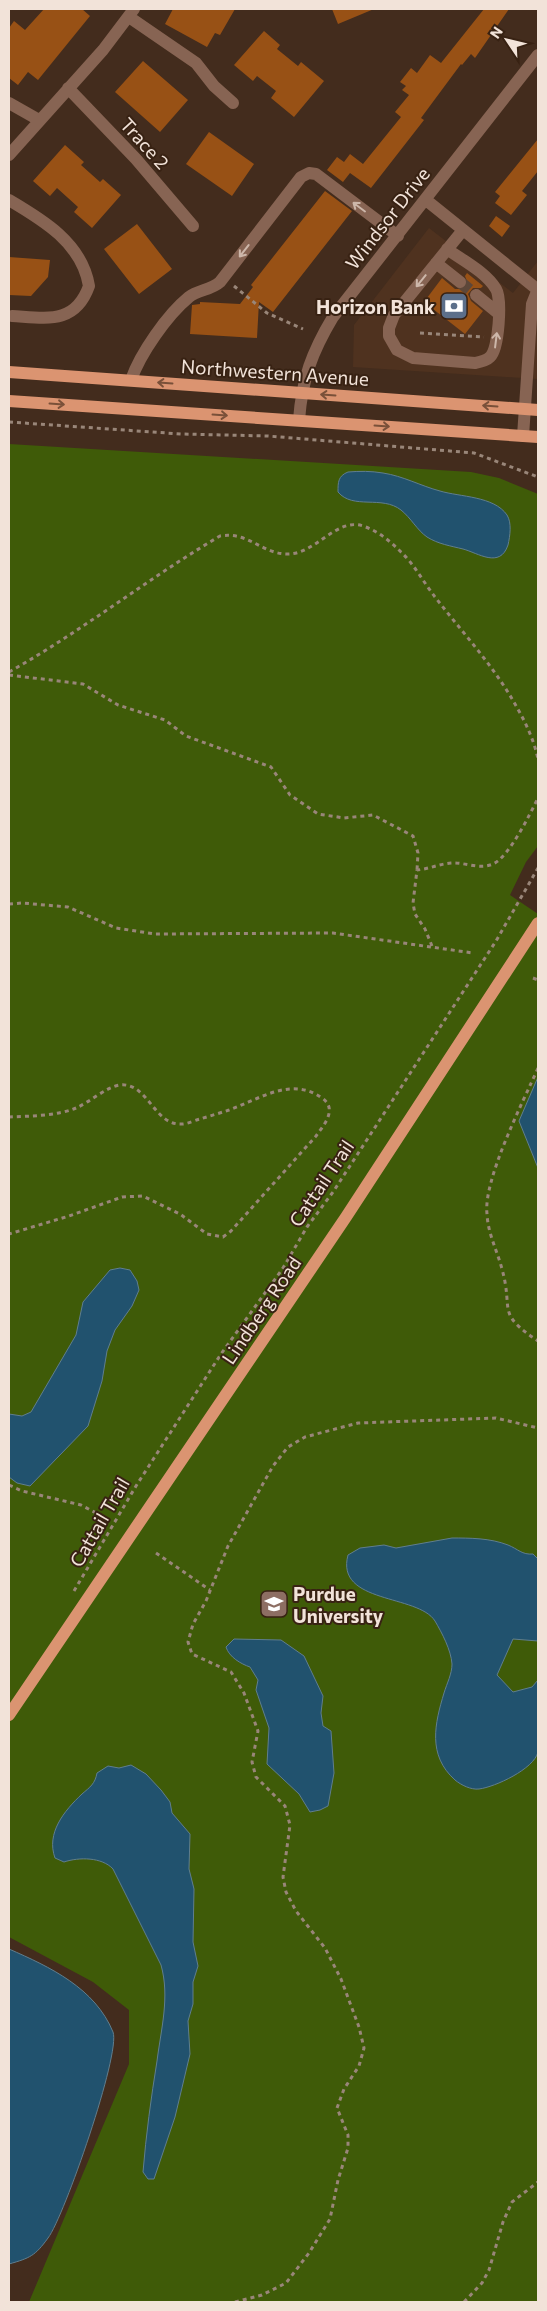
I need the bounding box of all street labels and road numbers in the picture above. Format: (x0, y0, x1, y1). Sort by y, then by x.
street label: Trace 2 (116, 112, 174, 174)
street label: Windsor Drive (340, 162, 434, 274)
street label: Northwestern Avenue (180, 354, 370, 390)
street label: Cattail Trail (284, 1135, 358, 1231)
street label: Lindberg Road (217, 1252, 305, 1368)
street label: Cattail Trail (64, 1473, 134, 1571)

